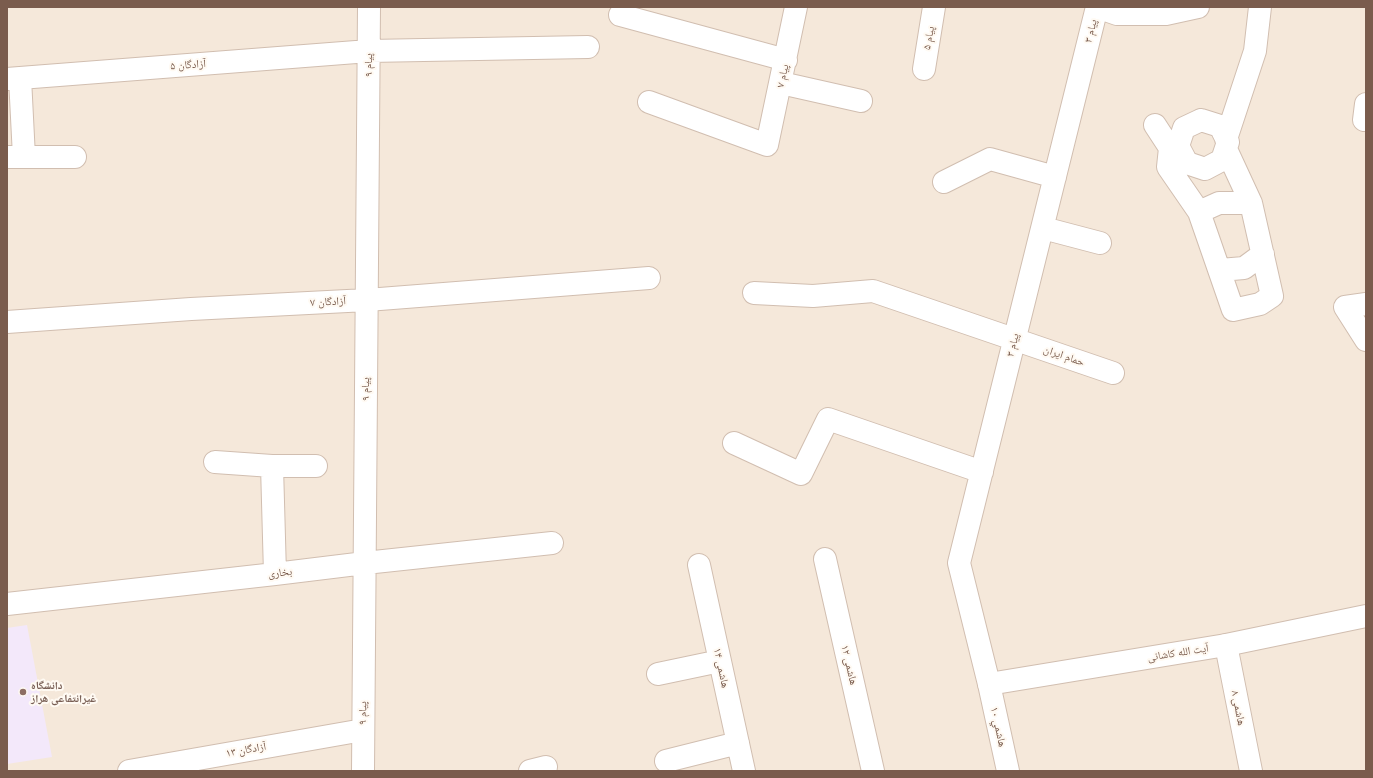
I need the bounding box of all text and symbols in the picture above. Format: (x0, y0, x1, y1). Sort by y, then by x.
street label: پيام ۳ (1082, 18, 1100, 44)
street label: پیام ۵ (920, 25, 938, 51)
street label: پیام ۹ (362, 53, 376, 77)
street label: آزادگان ۵ (170, 57, 206, 73)
street label: پیام ۷ (774, 63, 792, 89)
street label: آزادگان ۷ (310, 294, 346, 310)
street label: پيام ۳ (1004, 332, 1022, 358)
street label: حمام ایران (1042, 343, 1086, 369)
street label: پیام ۹ (359, 377, 373, 401)
street label: بخاری (267, 565, 293, 581)
street label: آیت الله کاشانی (1146, 642, 1210, 664)
street label: هاشمی ۱۲ (838, 644, 860, 686)
street label: هاشمی ۱۴ (710, 647, 732, 689)
place label: دانشگاه غیرانتفاعی هراز (31, 679, 96, 705)
marker: دانشگاه غیرانتفاعی هراز (18, 687, 28, 697)
street label: هاشمی ۸ (1228, 689, 1248, 727)
street label: پیام ۹ (356, 701, 370, 725)
street label: هاشمي ۱۰ (987, 706, 1009, 748)
street label: آزادگان ۱۳ (225, 740, 267, 760)

